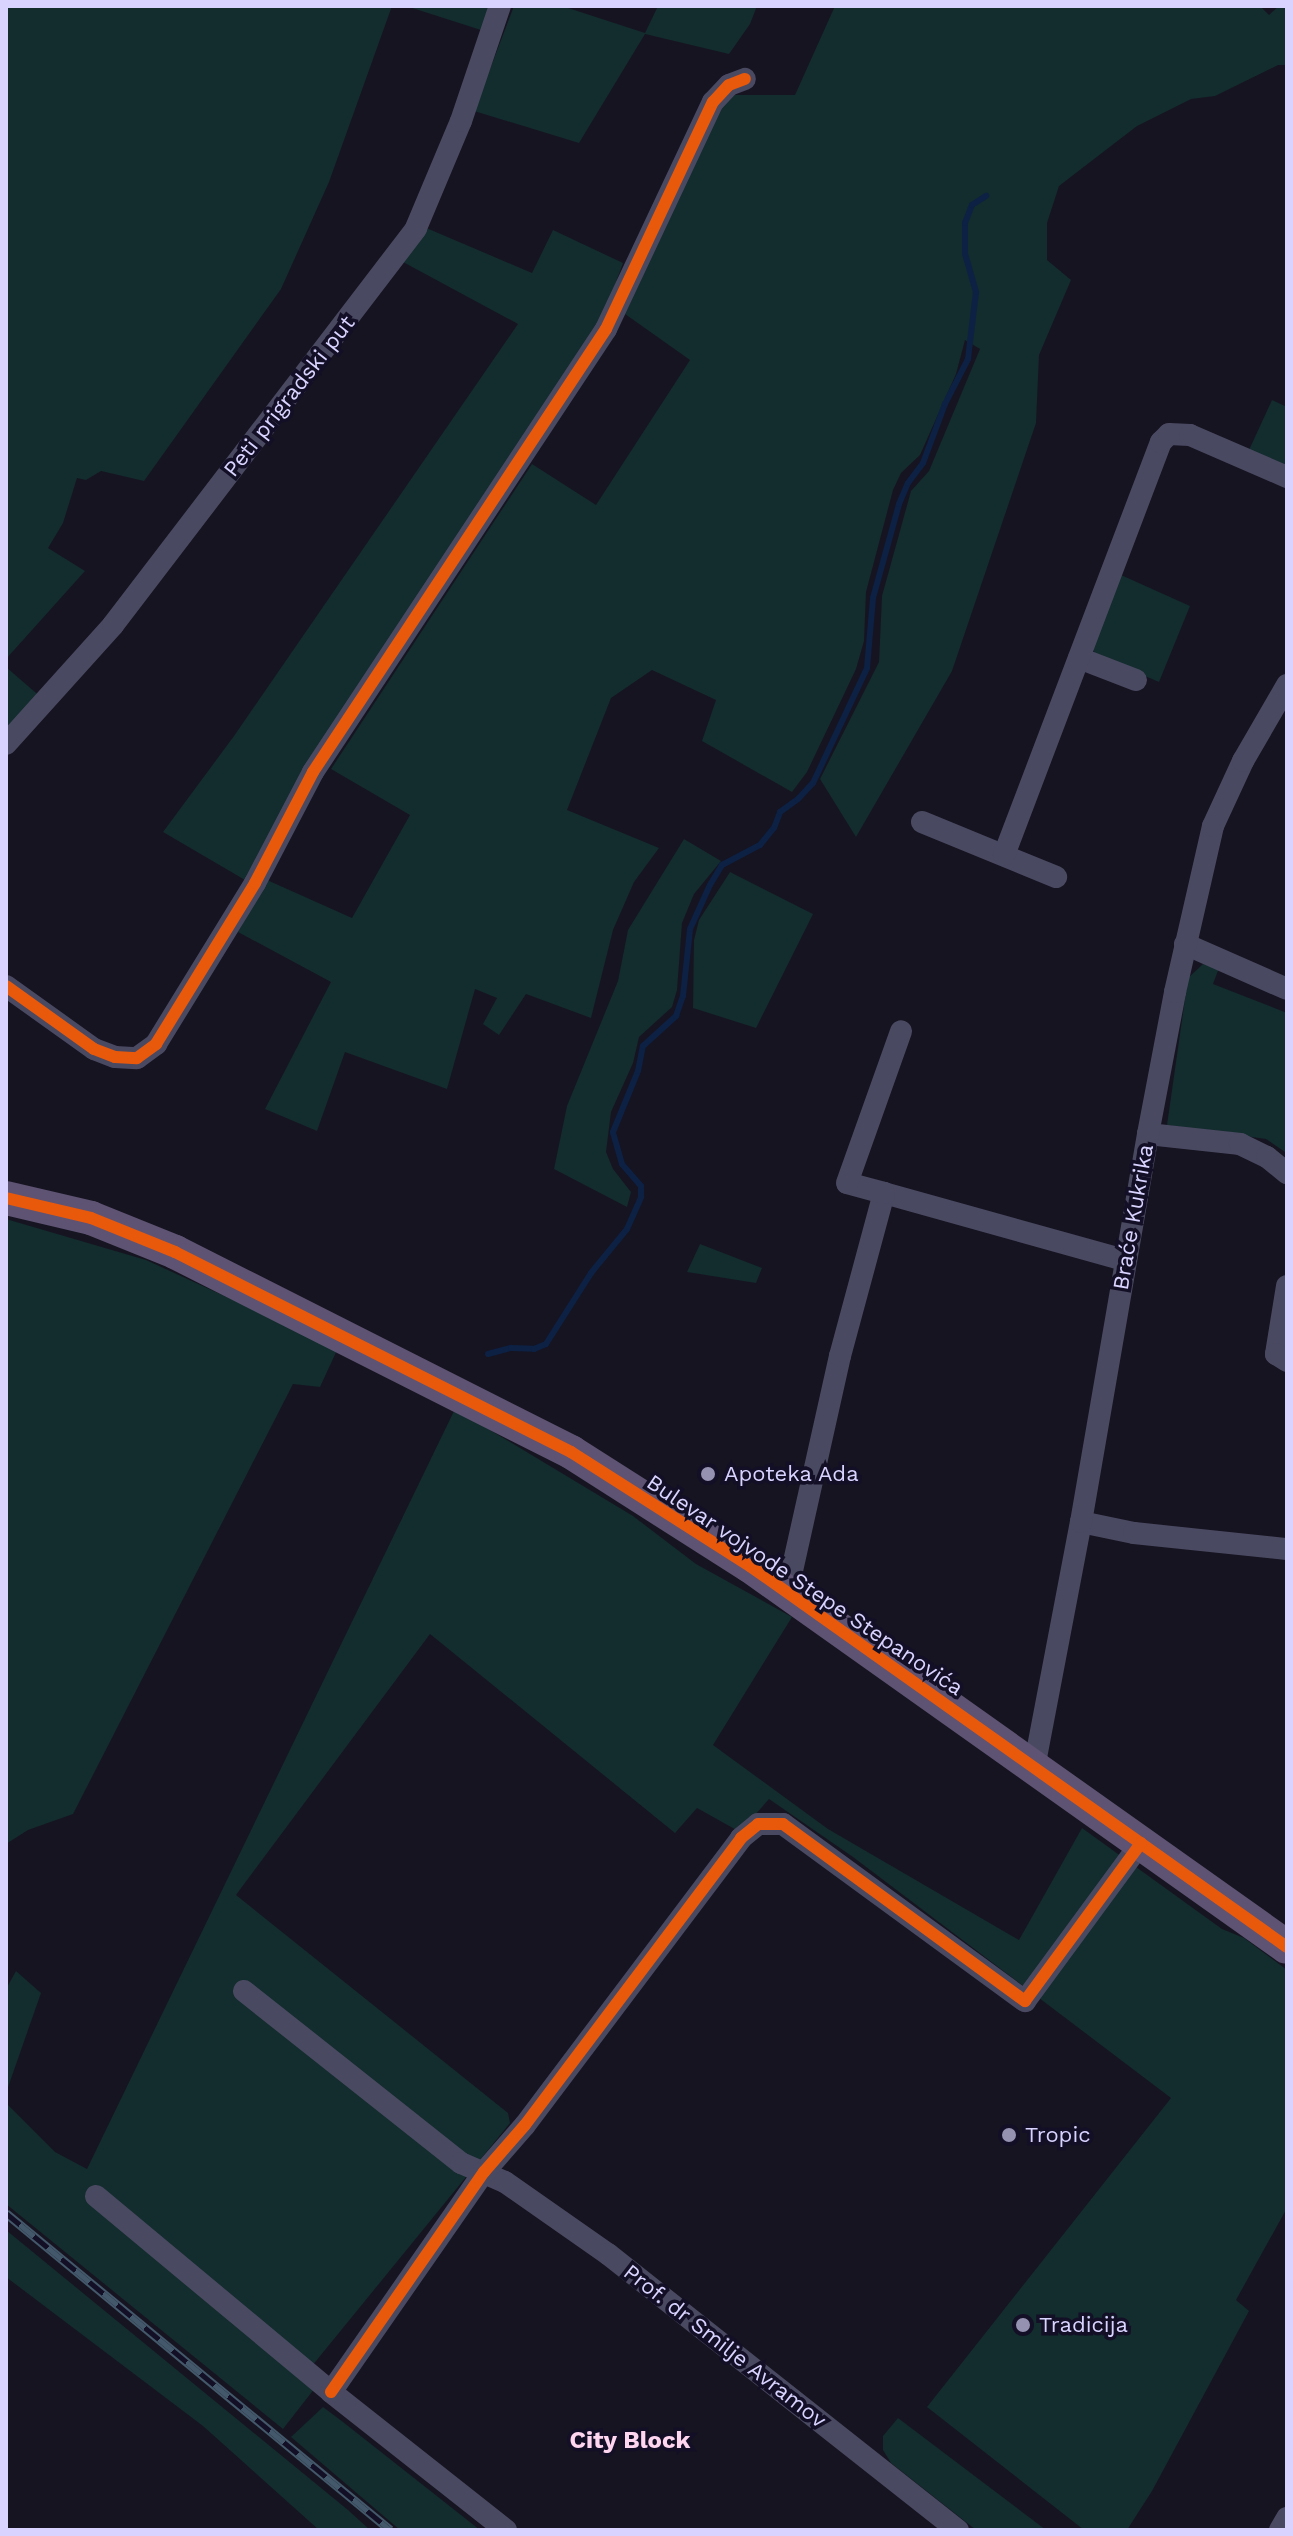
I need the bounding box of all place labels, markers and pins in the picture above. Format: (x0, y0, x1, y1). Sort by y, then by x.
place label: Apoteka Ada (724, 1461, 860, 1487)
marker: Apoteka Ada (699, 1465, 717, 1483)
place label: Tropic (1025, 2122, 1091, 2148)
marker: Tropic (1000, 2126, 1018, 2144)
place label: Tradicija (1039, 2312, 1128, 2338)
marker: Tradicija (1014, 2316, 1032, 2334)

